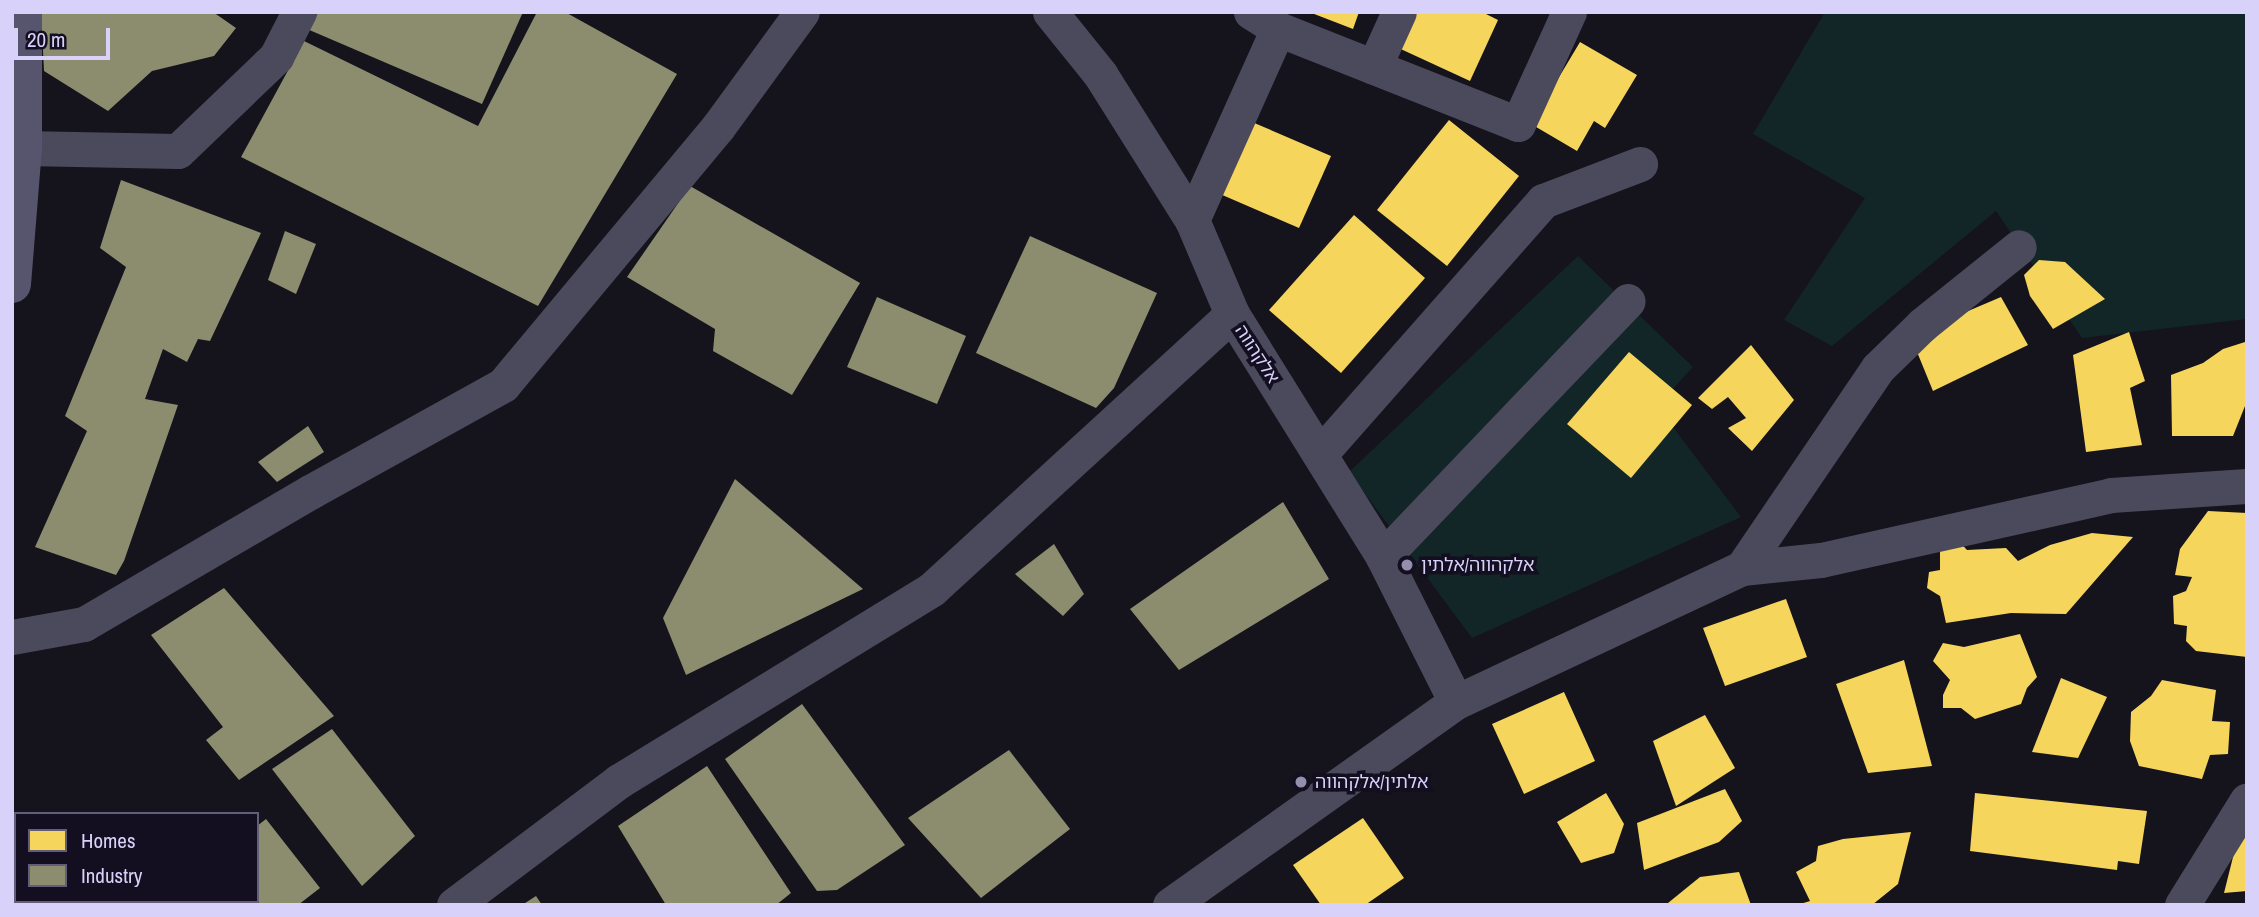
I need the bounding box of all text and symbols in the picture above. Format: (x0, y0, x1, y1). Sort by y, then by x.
scale bar (18, 14, 114, 58)
text: 20 m (27, 25, 65, 54)
street label: אלקהווה (1230, 321, 1284, 387)
place label: אלקהווה/אלתין (1421, 554, 1534, 576)
marker: אלקהווה/אלתין (1399, 557, 1415, 573)
place label: אלתין/אלקהווה (1315, 771, 1428, 793)
marker: אלתין/אלקהווה (1293, 774, 1309, 790)
legend (14, 812, 259, 903)
text: Homes (81, 826, 136, 855)
text: Industry (81, 861, 142, 890)

